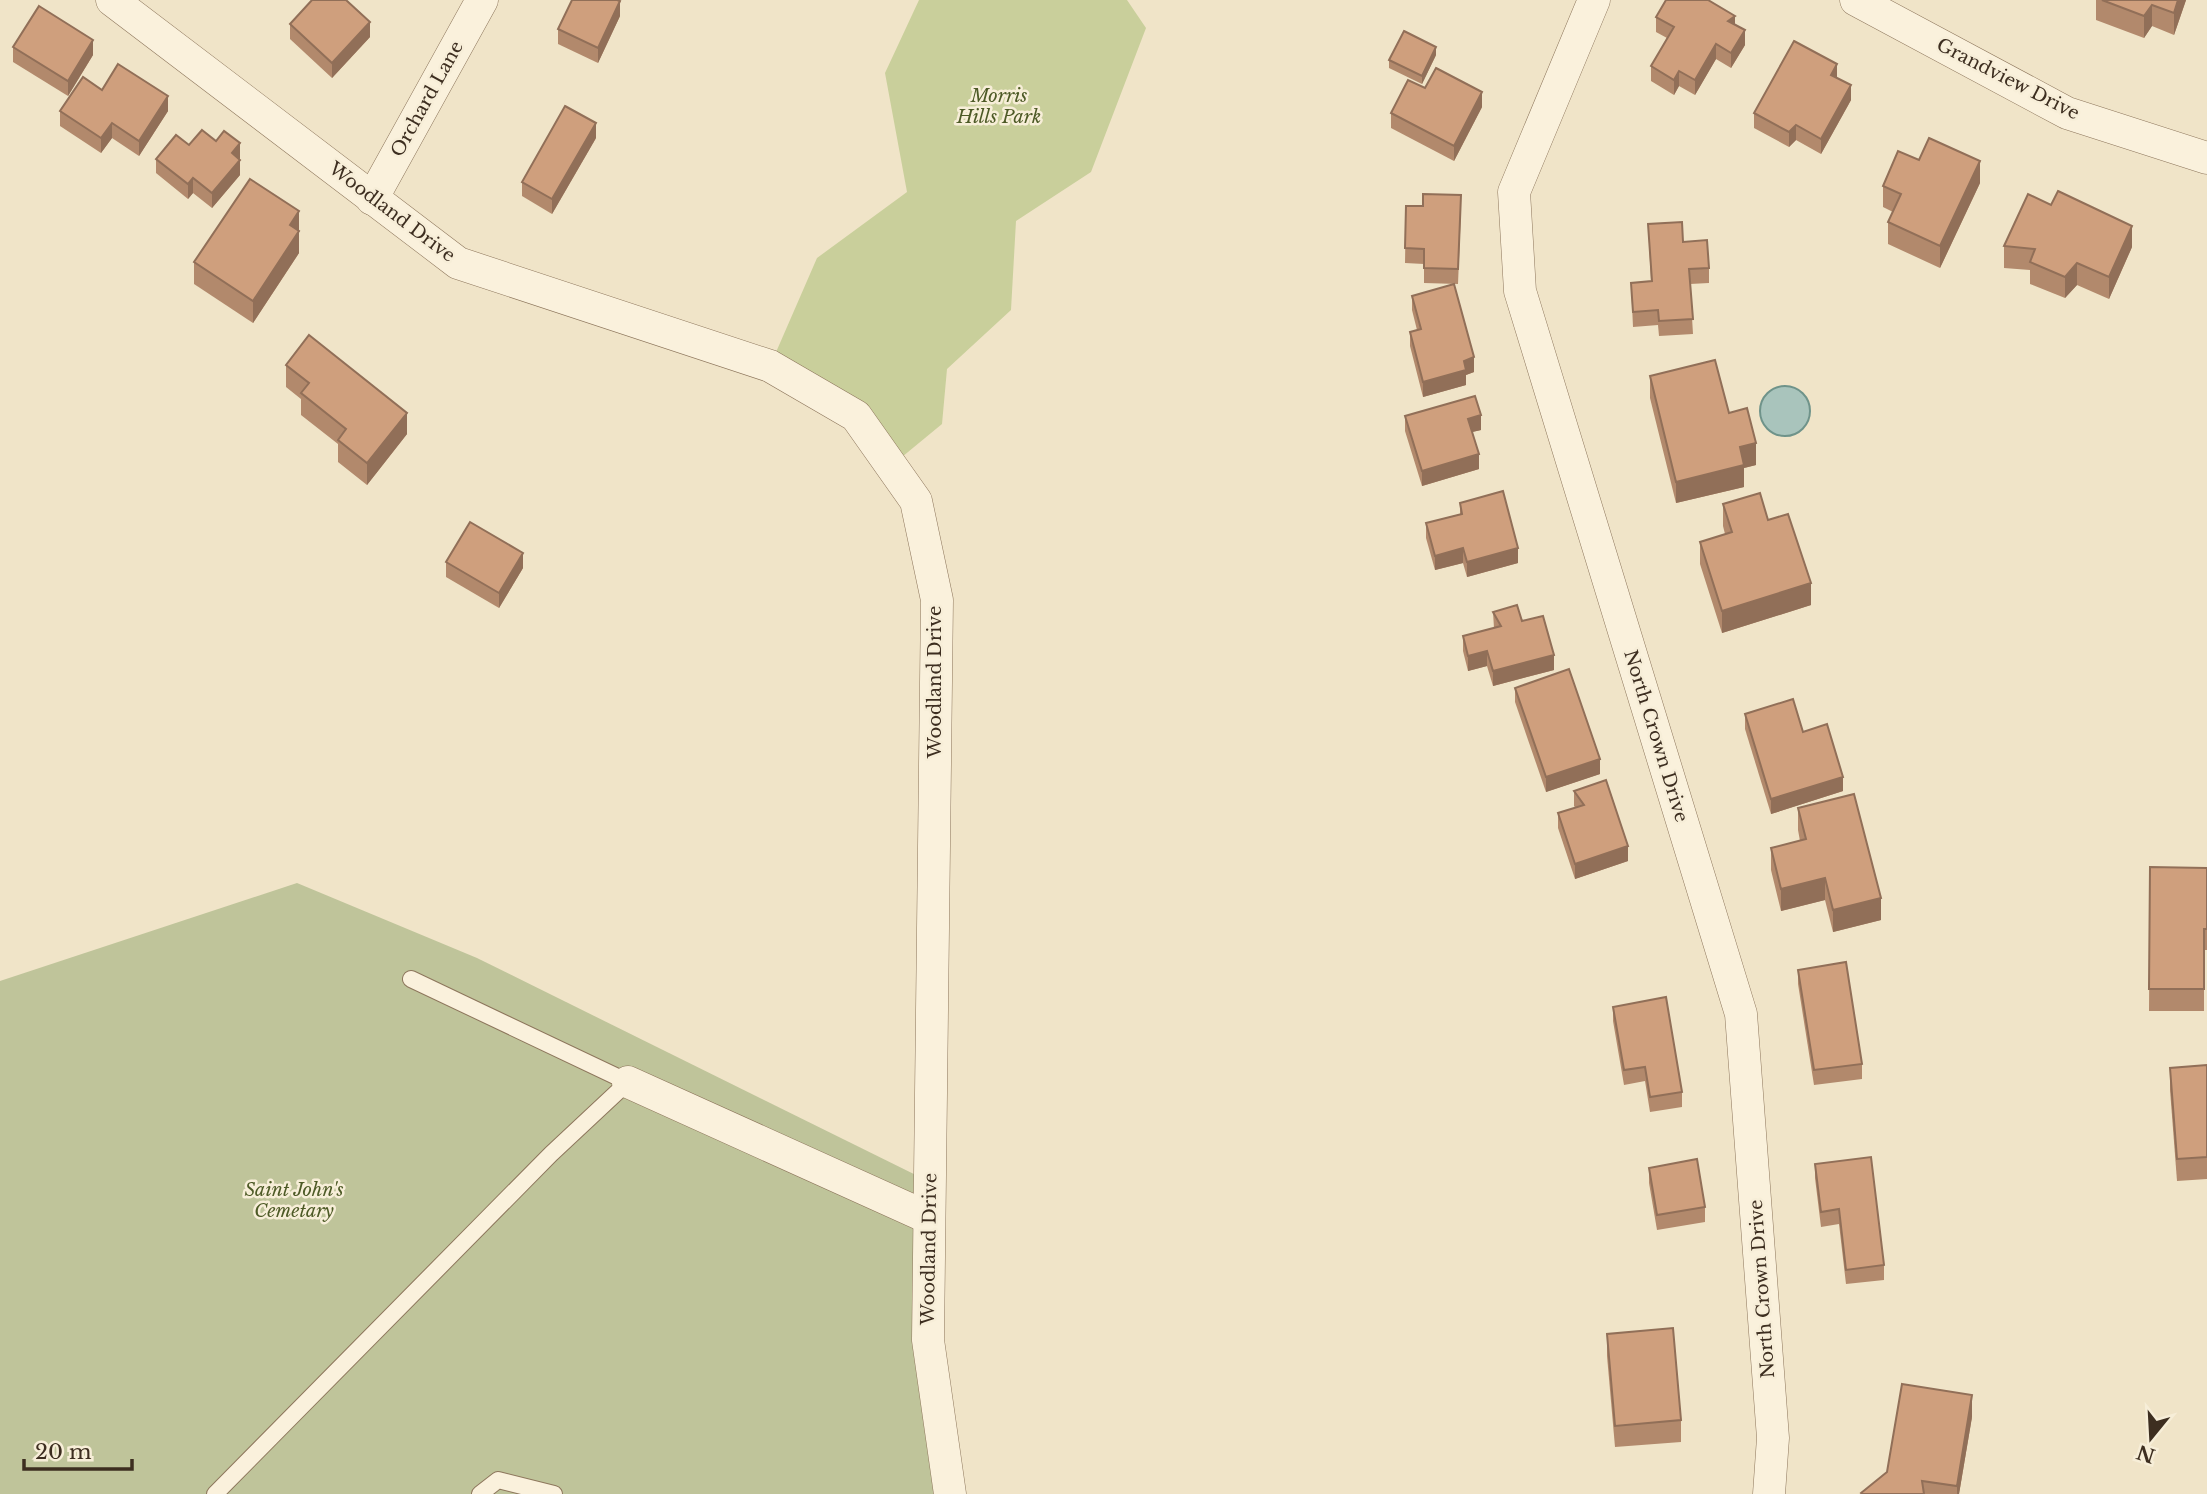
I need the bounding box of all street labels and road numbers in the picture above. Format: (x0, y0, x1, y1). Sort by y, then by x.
street label: Grandview Drive (1933, 33, 2083, 125)
street label: Orchard Lane (386, 37, 468, 161)
street label: Woodland Drive (324, 157, 459, 267)
street label: Woodland Drive (924, 606, 946, 759)
street label: North Crown Drive (1619, 647, 1693, 825)
street label: Woodland Drive (917, 1173, 941, 1326)
street label: North Crown Drive (1745, 1199, 1779, 1379)

